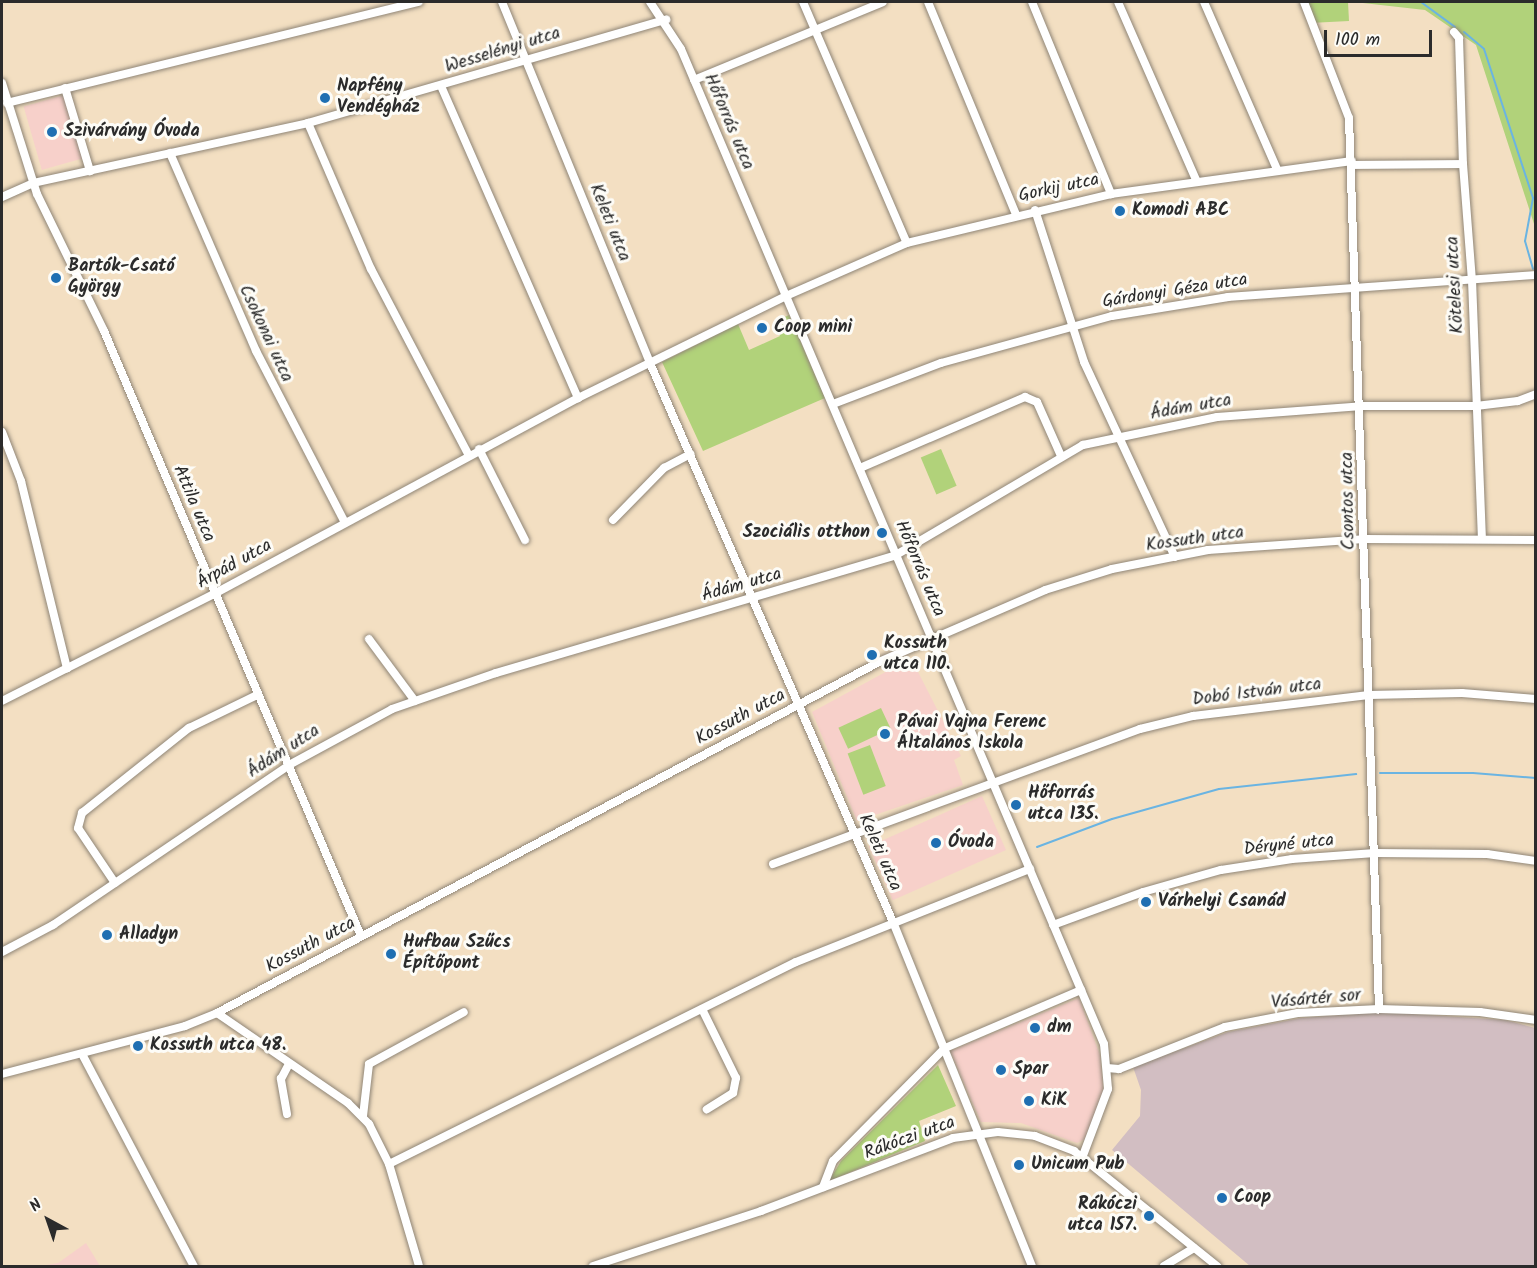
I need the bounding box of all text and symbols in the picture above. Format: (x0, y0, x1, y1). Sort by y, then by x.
scale bar (1327, 18, 1435, 56)
street label: Wesselényi utca (443, 23, 563, 79)
text: 100 m (1335, 26, 1380, 55)
street label: Hőforrás utca (698, 71, 758, 173)
place label: Napfény Vendégház (337, 77, 420, 119)
marker: Napfény Vendégház (318, 91, 332, 105)
place label: Szivárvány Óvoda (64, 121, 200, 143)
marker: Szivárvány Óvoda (45, 125, 59, 139)
street label: Gorkij utca (1017, 170, 1101, 208)
street label: Keleti utca (584, 181, 634, 265)
place label: Komodi ABC (1132, 200, 1229, 222)
marker: Komodi ABC (1113, 204, 1127, 218)
street label: Kötelesi utca (1443, 236, 1469, 334)
place label: Bartók-Csató György (68, 257, 175, 300)
street label: Gárdonyi Géza utca (1101, 270, 1249, 314)
marker: Bartók-Csató György (49, 271, 63, 285)
street label: Csokonai utca (233, 282, 297, 386)
place label: Coop mini (774, 317, 852, 339)
marker: Coop mini (755, 321, 769, 335)
street label: Ádám utca (1149, 390, 1233, 426)
street label: Csontos utca (1337, 452, 1361, 550)
street label: Attila utca (167, 462, 219, 546)
street label: Hőforrás utca (889, 518, 949, 620)
place label: Szociális otthon (743, 522, 870, 544)
street label: Kossuth utca (1145, 522, 1245, 558)
marker: Szociális otthon (875, 526, 889, 540)
street label: Árpád utca (194, 536, 276, 594)
street label: Ádám utca (700, 564, 784, 608)
place label: Kossuth utca 110. (884, 634, 950, 676)
marker: Kossuth utca 110. (865, 648, 879, 662)
street label: Dobó István utca (1191, 674, 1323, 712)
street label: Kossuth utca (692, 685, 790, 751)
place label: Pávai Vajna Ferenc Általános Iskola (897, 713, 1047, 756)
street label: Ádám utca (244, 721, 324, 783)
marker: Pávai Vajna Ferenc Általános Iskola (878, 727, 892, 741)
place label: Hőforrás utca 135. (1028, 784, 1098, 826)
marker: Hőforrás utca 135. (1009, 798, 1023, 812)
street label: Keleti utca (852, 811, 906, 895)
street label: Déryné utca (1243, 831, 1335, 861)
place label: Óvoda (948, 832, 994, 854)
marker: Óvoda (929, 836, 943, 850)
place label: Várhelyi Csanád (1158, 891, 1286, 913)
marker: Várhelyi Csanád (1139, 895, 1153, 909)
street label: Kossuth utca (262, 913, 360, 979)
place label: Alladyn (119, 924, 178, 946)
marker: Alladyn (100, 928, 114, 942)
place label: Hufbau Szűcs Építőpont (403, 933, 511, 976)
marker: Hufbau Szűcs Építőpont (384, 947, 398, 961)
street label: Vásártér sor (1270, 985, 1362, 1015)
place label: dm (1047, 1017, 1071, 1039)
marker: dm (1028, 1021, 1042, 1035)
place label: Kossuth utca 48. (150, 1035, 286, 1057)
marker: Kossuth utca 48. (131, 1039, 145, 1053)
place label: Spar (1013, 1059, 1048, 1081)
marker: Spar (994, 1063, 1008, 1077)
place label: KiK (1041, 1090, 1067, 1112)
marker: KiK (1022, 1094, 1036, 1108)
street label: Rákóczi utca (862, 1113, 958, 1165)
place label: Unicum Pub (1031, 1154, 1124, 1176)
marker: Unicum Pub (1012, 1158, 1026, 1172)
place label: Coop (1234, 1187, 1271, 1209)
north arrow (18, 1190, 78, 1250)
marker: Coop (1215, 1191, 1229, 1205)
text: N (24, 1193, 48, 1219)
place label: Rákóczi utca 157. (1068, 1195, 1137, 1238)
marker: Rákóczi utca 157. (1142, 1209, 1156, 1223)

